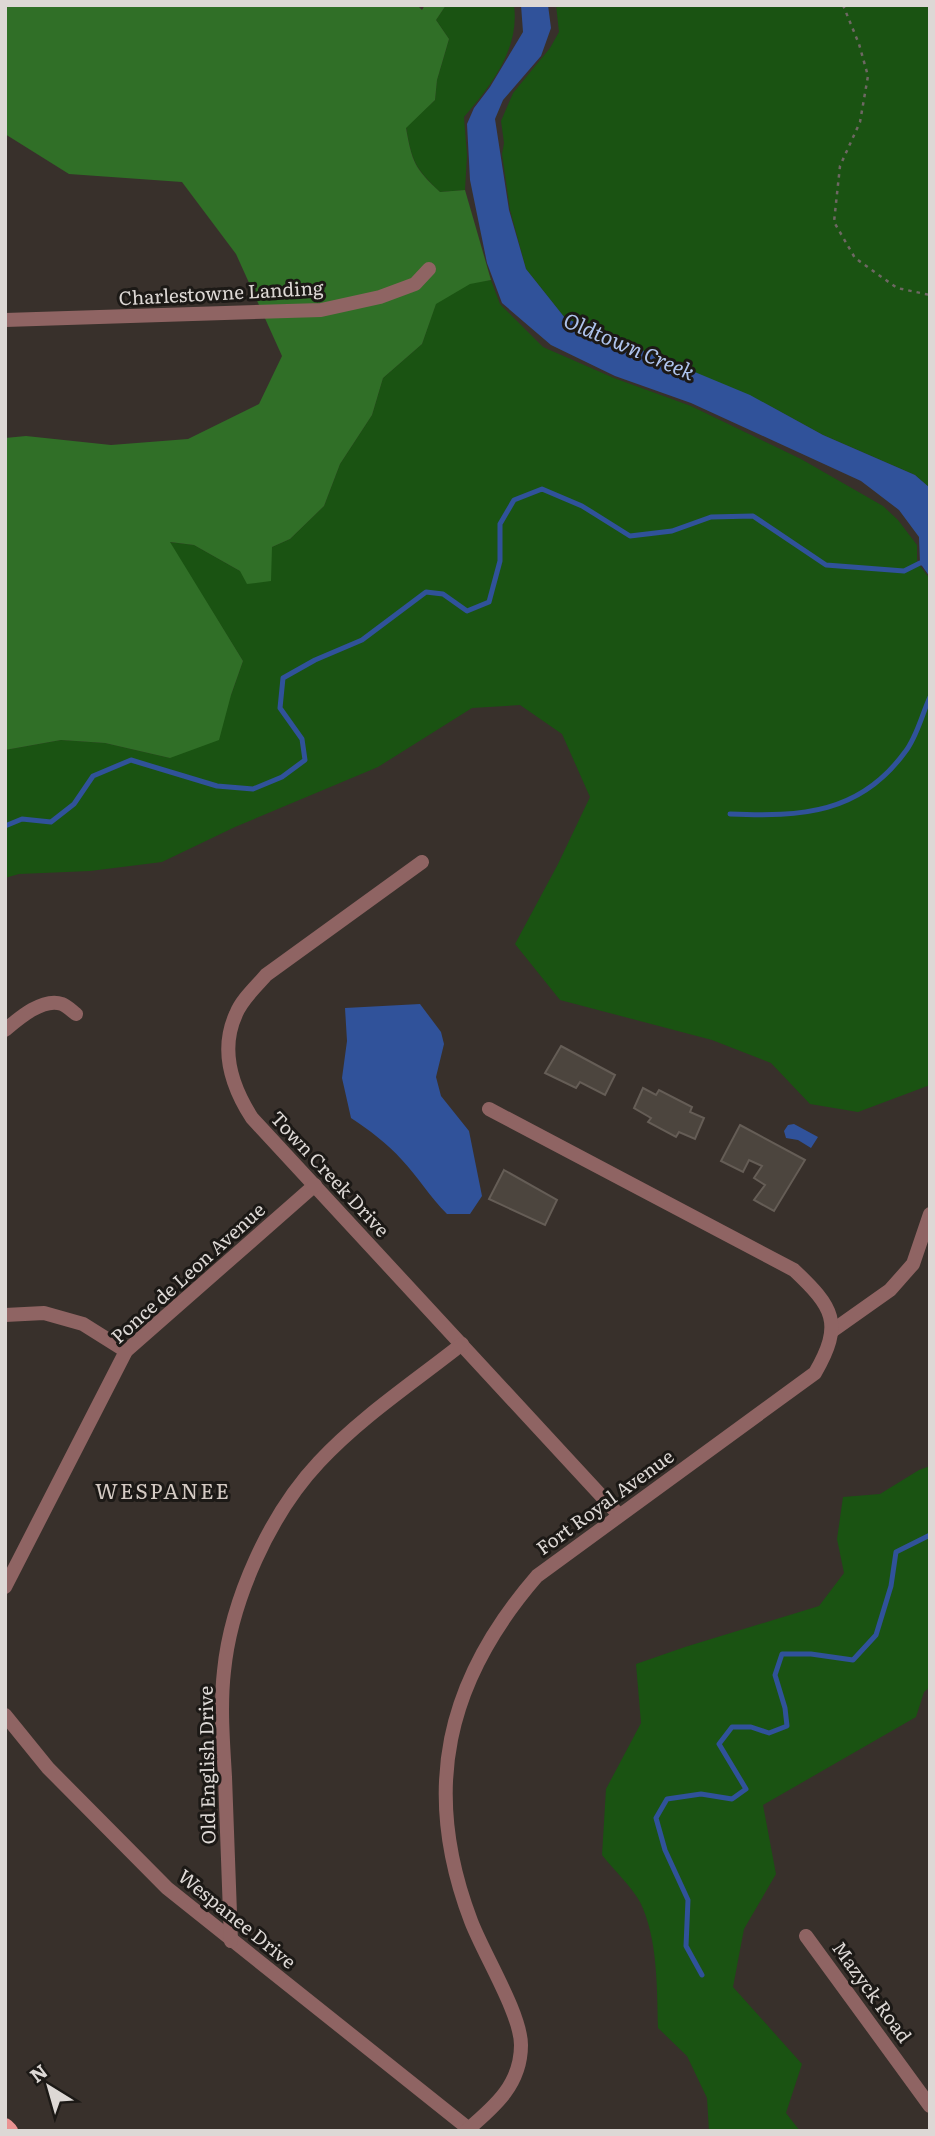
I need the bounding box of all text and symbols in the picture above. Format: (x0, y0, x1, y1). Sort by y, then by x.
street label: Charlestowne Landing (118, 273, 325, 311)
water label: Oldtown Creek (560, 303, 701, 386)
street label: Town Creek Drive (265, 1104, 397, 1243)
street label: Ponce de Leon Avenue (104, 1195, 271, 1349)
street label: Fort Royal Avenue (530, 1442, 679, 1561)
district label: WESPANEE (95, 1474, 231, 1505)
street label: Old English Drive (191, 1685, 221, 1845)
street label: Wespanee Drive (173, 1862, 303, 1975)
street label: Mazyck Road (826, 1935, 919, 2048)
north arrow (14, 2052, 84, 2122)
text: N (23, 2057, 53, 2089)

